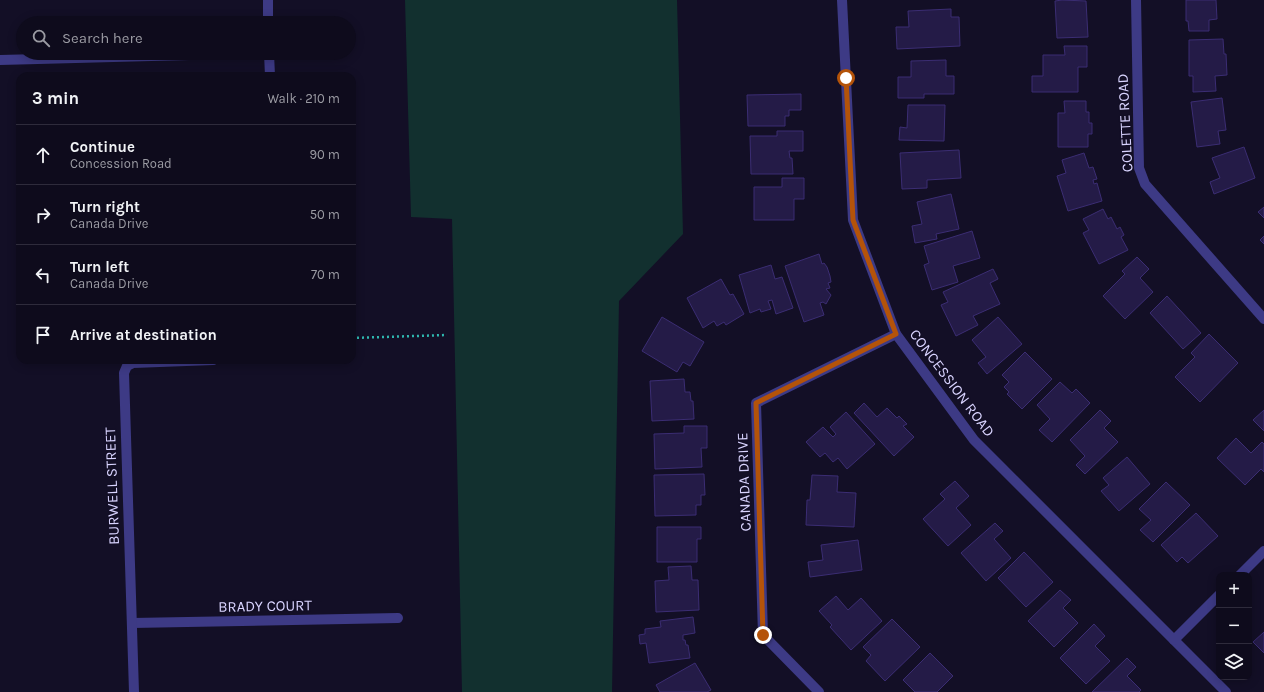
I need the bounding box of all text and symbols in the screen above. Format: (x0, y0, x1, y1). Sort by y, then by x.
search box (16, 16, 356, 60)
icon: search (30, 27, 52, 49)
text: Search here (62, 29, 143, 47)
route start (837, 69, 855, 87)
street label: COLETTE ROAD (1113, 73, 1137, 173)
text: 3 min (32, 88, 79, 108)
text: Walk · 210 m (267, 91, 340, 106)
text: Continue (70, 138, 135, 156)
icon: ahead (32, 144, 54, 166)
text: 90 m (309, 147, 340, 162)
text: Concession Road (70, 156, 172, 171)
text: Turn right (70, 198, 140, 216)
icon: right (32, 204, 54, 226)
text: 50 m (310, 207, 340, 222)
text: Canada Drive (70, 216, 148, 231)
text: Turn left (70, 258, 129, 276)
icon: left (32, 264, 54, 286)
text: 70 m (311, 267, 340, 282)
text: Canada Drive (70, 276, 148, 291)
icon: arrive (32, 324, 54, 346)
text: Arrive at destination (70, 326, 217, 344)
street label: CONCESSION ROAD (906, 326, 998, 440)
street label: BURWELL STREET (101, 426, 123, 545)
street label: CANADA DRIVE (733, 432, 755, 532)
map controls (1216, 572, 1252, 680)
button: + (1216, 572, 1252, 608)
street label: BRADY COURT (218, 596, 313, 616)
button: − (1216, 608, 1252, 644)
route end (754, 626, 772, 644)
button: layers (1216, 644, 1252, 680)

